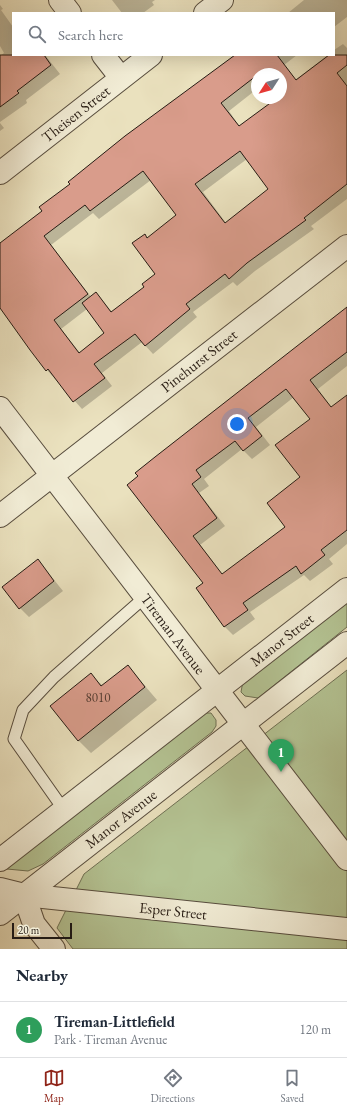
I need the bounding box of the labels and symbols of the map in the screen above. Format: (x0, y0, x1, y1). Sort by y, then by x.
north arrow (251, 68, 287, 104)
street label: Theisen Street (38, 81, 114, 146)
street label: Pinehurst Street (157, 325, 241, 396)
your location (227, 414, 247, 434)
street label: Tireman Avenue (137, 590, 210, 678)
street label: Manor Street (246, 609, 318, 670)
house number: 8010 (86, 689, 110, 706)
pin: 1 (268, 739, 294, 772)
street label: Manor Avenue (81, 785, 160, 852)
street label: Esper Street (138, 898, 208, 924)
scale bar (12, 921, 72, 940)

